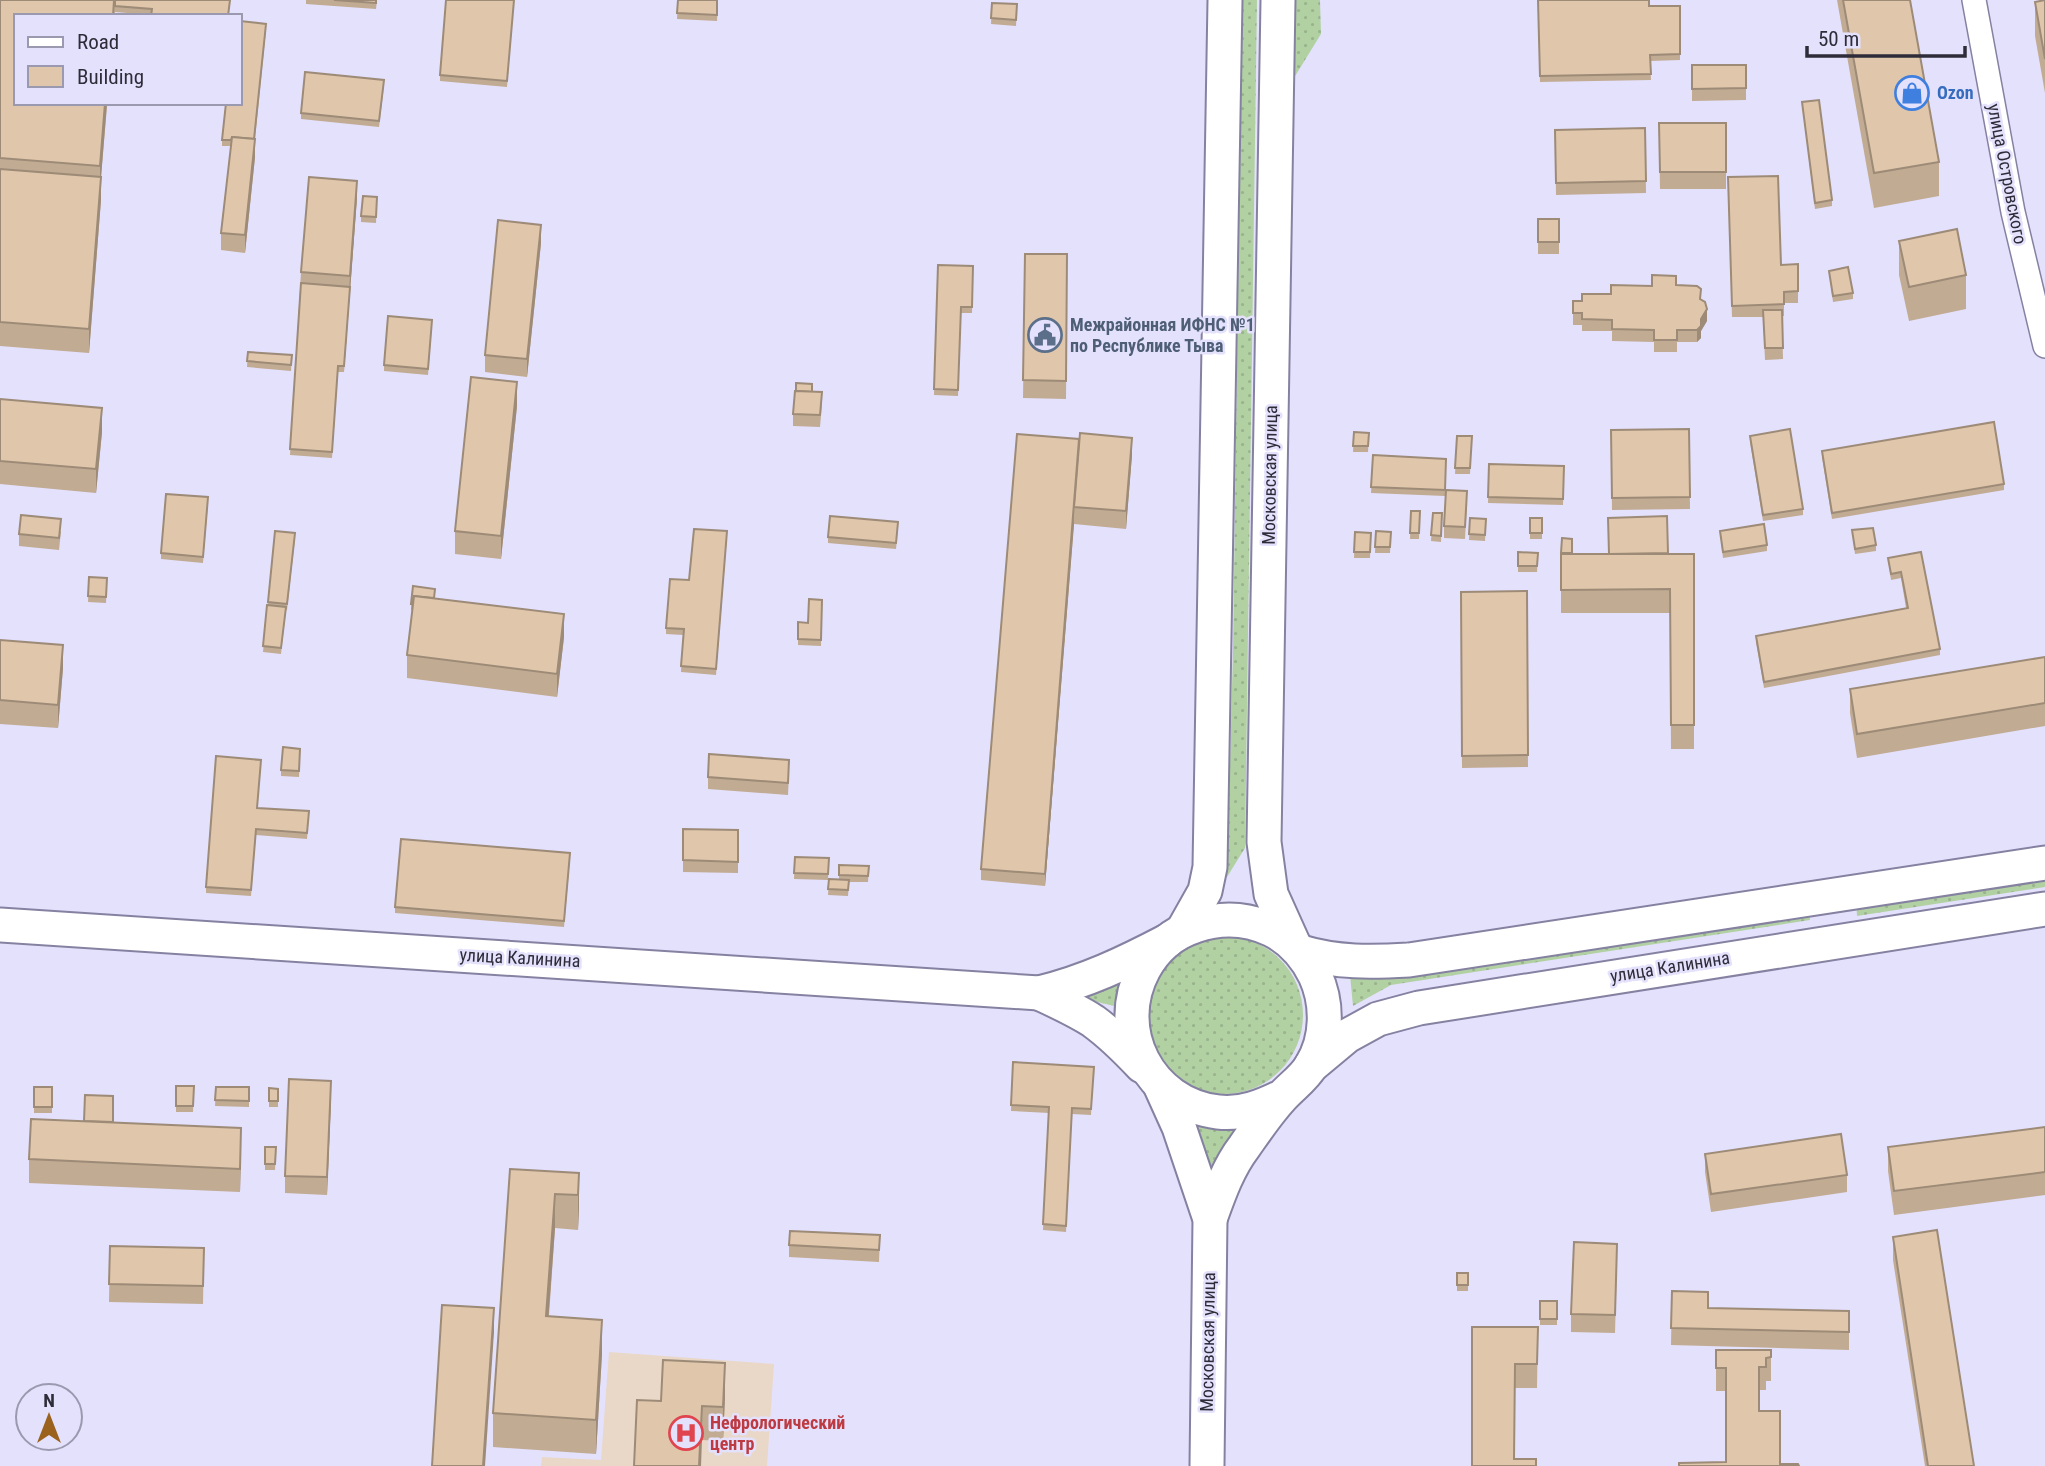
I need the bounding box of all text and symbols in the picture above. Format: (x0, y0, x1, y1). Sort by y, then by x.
legend (14, 14, 242, 105)
scale bar (1807, 14, 1965, 58)
text: 50 m (1818, 27, 1859, 51)
text: Road (77, 30, 119, 54)
text: Building (77, 65, 144, 89)
shop icon: Ozon (1893, 74, 1931, 112)
place label: Ozon (1937, 82, 1974, 103)
street label: улица Островского (1984, 102, 2031, 246)
place label: Межрайонная ИФНС №1 по Республике Тыва (1070, 314, 1255, 356)
public building icon: Межрайонная ИФНС №1 по Республике Тыва (1026, 316, 1064, 354)
street label: Московская улица (1258, 405, 1281, 545)
street label: улица Калинина (459, 944, 581, 971)
street label: улица Калинина (1609, 947, 1731, 986)
street label: Московская улица (1196, 1272, 1219, 1412)
north arrow (14, 1382, 84, 1452)
text: N (43, 1389, 55, 1412)
place label: Нефрологический центр (710, 1412, 845, 1454)
hospital icon: Нефрологический центр (667, 1414, 705, 1452)

